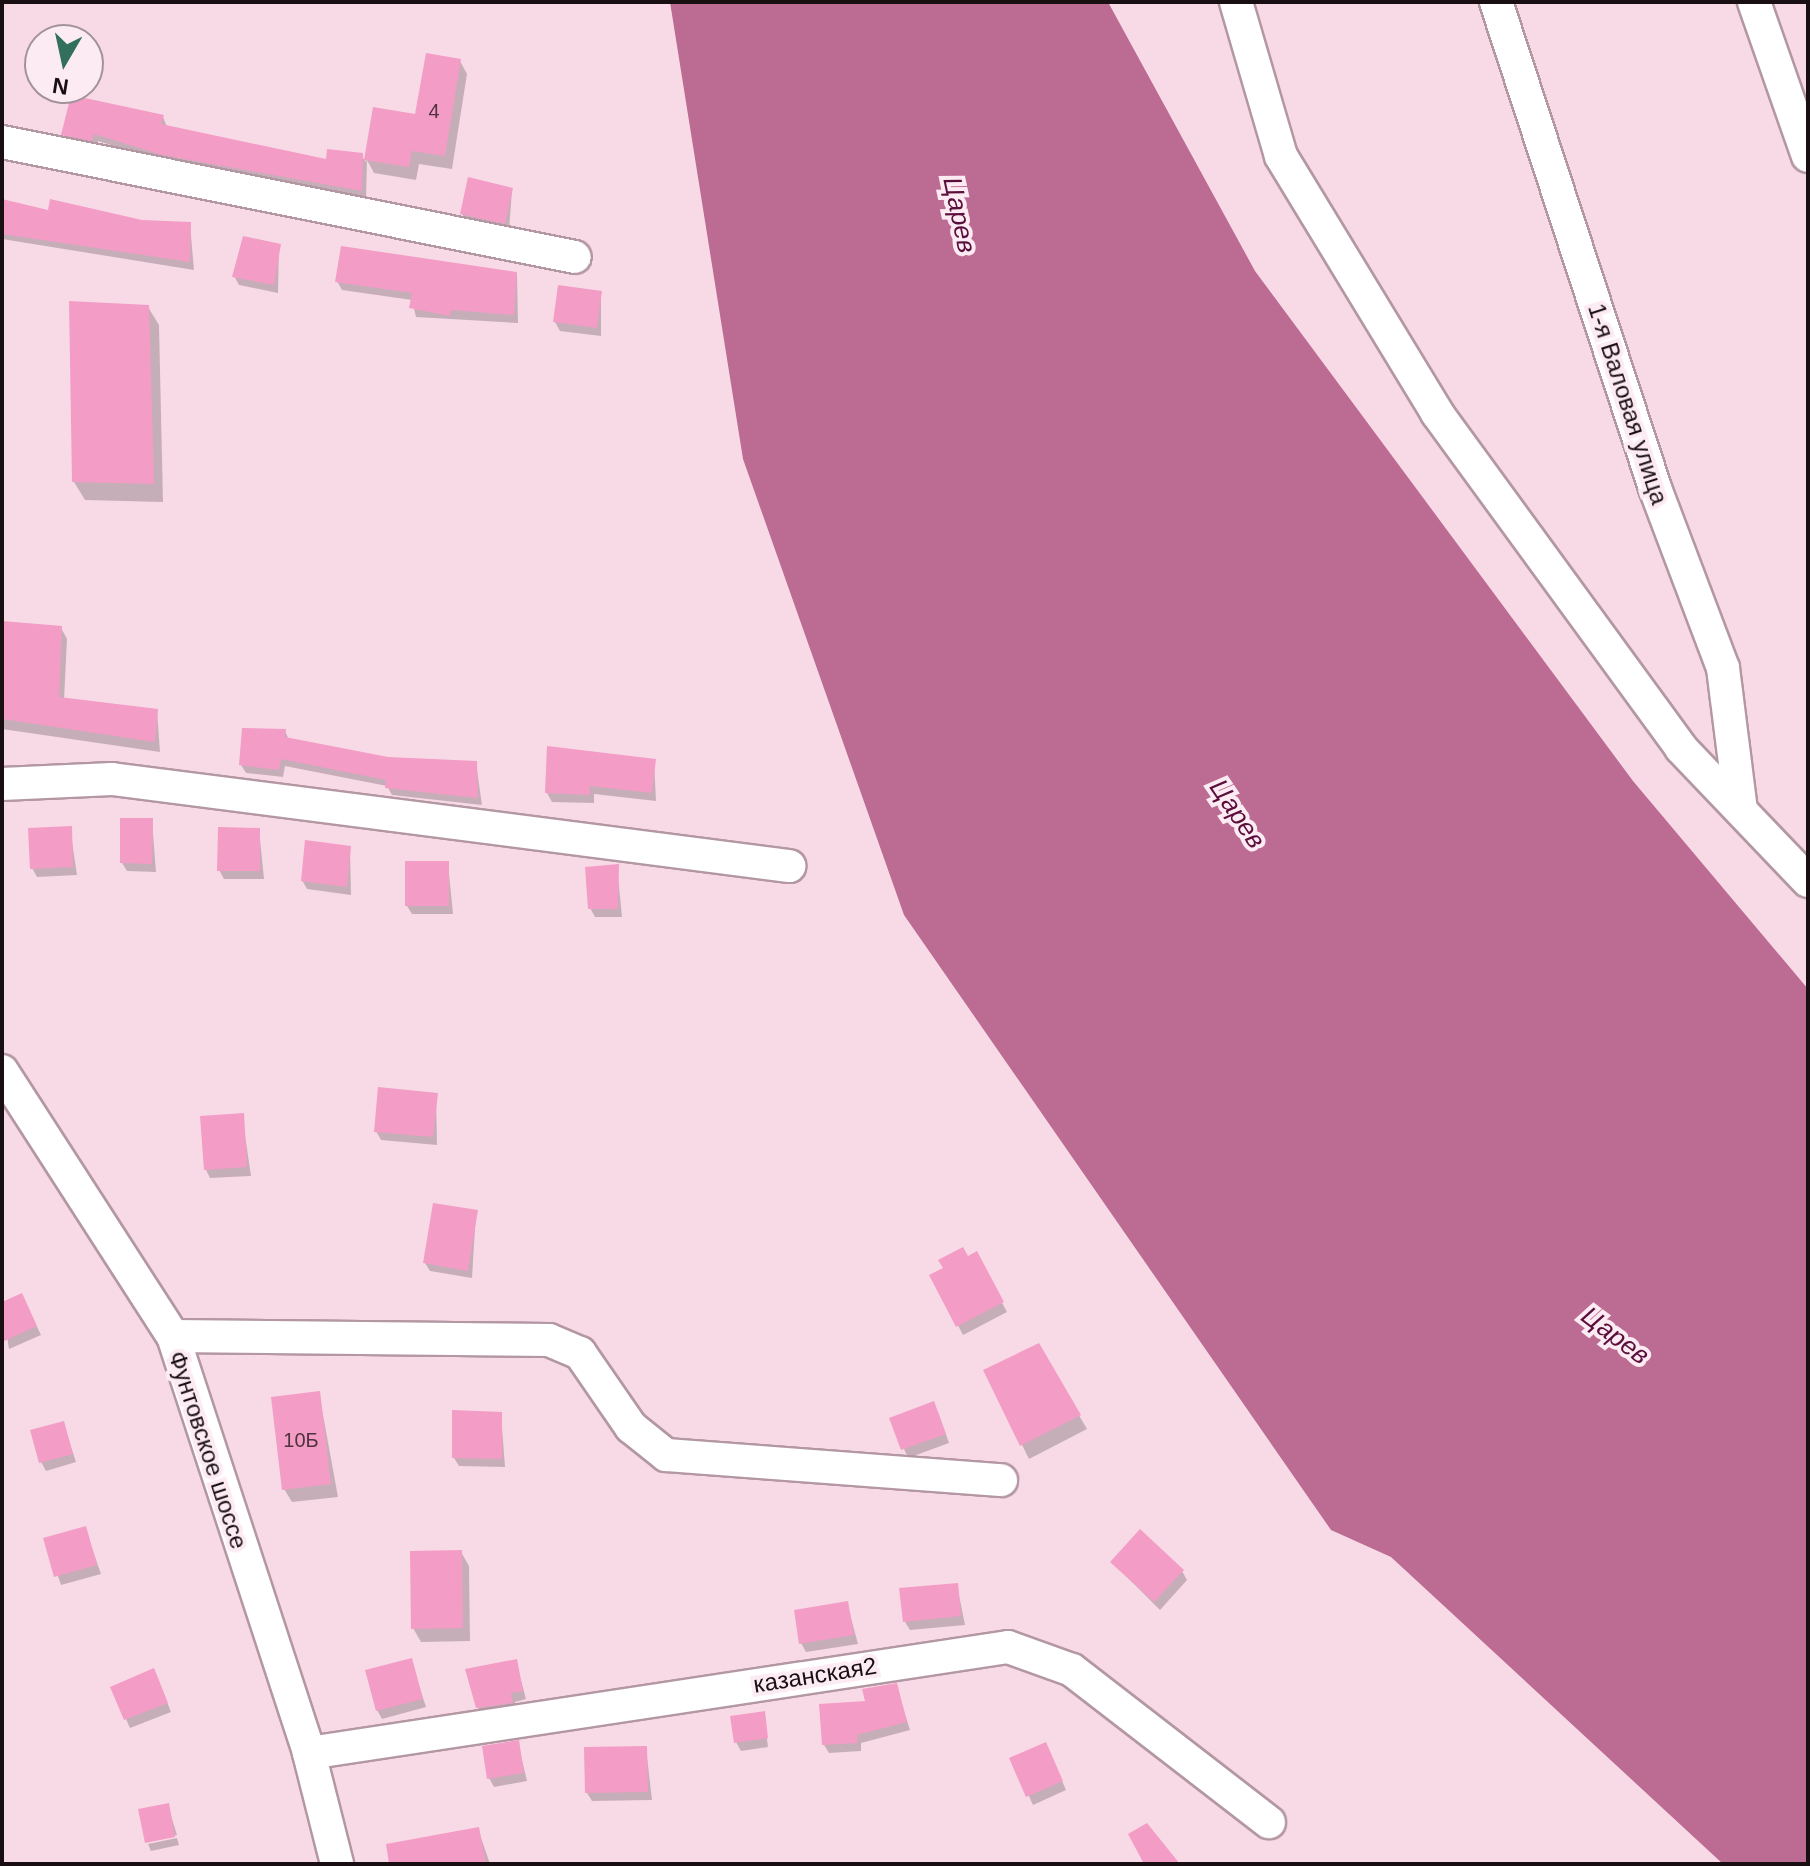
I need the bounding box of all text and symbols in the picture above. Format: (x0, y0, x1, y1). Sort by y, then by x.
north arrow (24, 24, 104, 104)
text: N (51, 73, 70, 100)
house number: 4 (428, 99, 440, 123)
water label: Царев (936, 174, 982, 256)
street label: 1-я Валовая улица (1582, 300, 1674, 508)
water label: Царев (1203, 773, 1271, 855)
water label: Царев (1575, 1300, 1655, 1372)
street label: Фунтовское шоссе (162, 1348, 254, 1552)
house number: 10Б (283, 1428, 319, 1452)
street label: казанская2 (751, 1651, 879, 1699)

